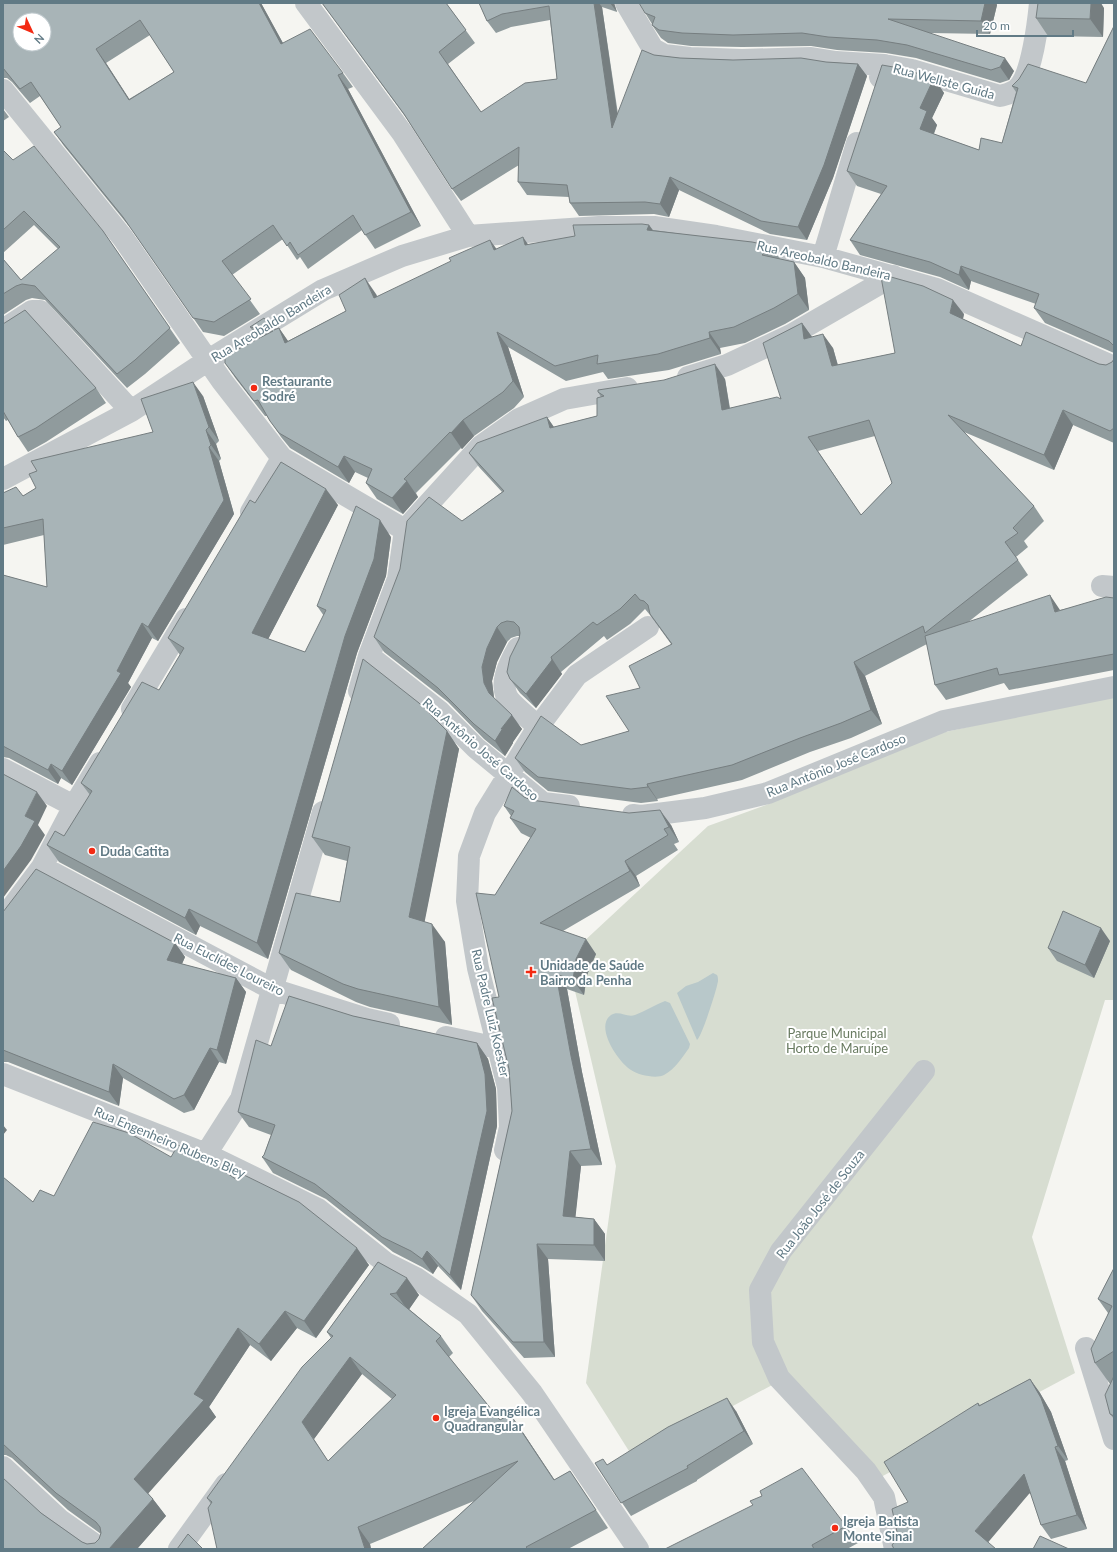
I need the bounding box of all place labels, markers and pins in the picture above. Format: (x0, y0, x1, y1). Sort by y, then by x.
place label: Restaurante Sodré (262, 373, 332, 404)
marker: Restaurante Sodré (249, 383, 259, 393)
place label: Duda Catita (100, 843, 169, 859)
marker: Duda Catita (87, 846, 97, 856)
place label: Unidade de Saúde Bairro da Penha (540, 957, 644, 988)
marker: Unidade de Saúde Bairro da Penha (525, 966, 537, 978)
place label: Igreja Evangélica Quadrangular (444, 1403, 540, 1434)
marker: Igreja Evangélica Quadrangular (431, 1413, 441, 1423)
place label: Igreja Batista Monte Sinai (843, 1513, 919, 1544)
marker: Igreja Batista Monte Sinai (830, 1523, 840, 1533)

